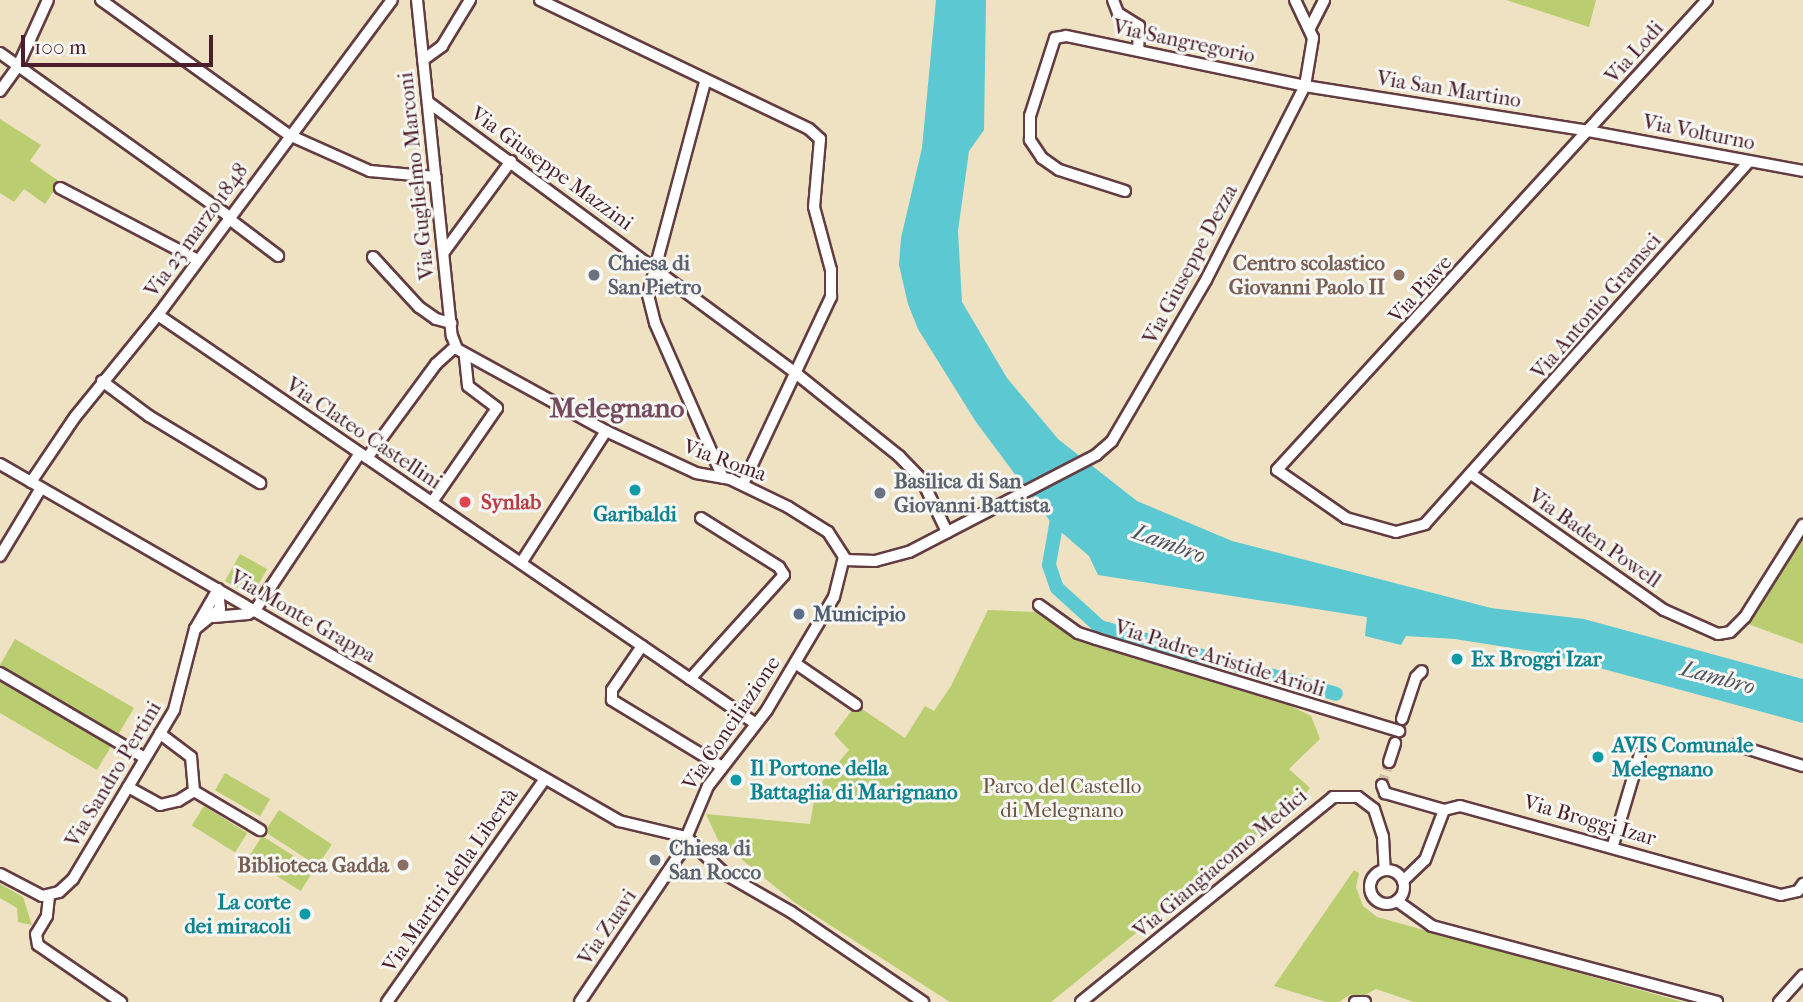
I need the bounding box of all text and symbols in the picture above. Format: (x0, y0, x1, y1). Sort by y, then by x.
street label: Via Sangregorio (1111, 14, 1257, 68)
street label: Via Lodi (1600, 16, 1668, 88)
scale bar (24, 21, 217, 65)
text: 100 m (34, 35, 87, 59)
street label: Via San Martino (1375, 65, 1523, 113)
street label: Via Guglielmo Marconi (393, 71, 439, 281)
street label: Via Giuseppe Mazzini (466, 101, 638, 235)
street label: Via Volturno (1641, 109, 1757, 155)
street label: Via 23 marzo 1848 (139, 158, 253, 302)
street label: Via Giuseppe Dezza (1137, 180, 1243, 348)
street label: Via Antonio Gramsci (1526, 228, 1666, 384)
place label: Chiesa di San Pietro (608, 250, 701, 300)
place label: Centro scolastico Giovanni Paolo II (1229, 250, 1385, 300)
street label: Via Piave (1383, 250, 1457, 328)
marker: Chiesa di San Pietro (586, 267, 602, 283)
marker: Centro scolastico Giovanni Paolo II (1391, 267, 1407, 283)
street label: Via Clateo Castellini (281, 372, 447, 494)
district label: Melegnano (549, 391, 685, 425)
street label: Via Roma (680, 433, 770, 487)
place label: Basilica di San Giovanni Battista (894, 468, 1050, 518)
marker: Garibaldi (627, 482, 643, 498)
street label: Via Baden Powell (1524, 483, 1666, 593)
marker: Basilica di San Giovanni Battista (872, 485, 888, 501)
place label: Synlab (481, 489, 541, 515)
marker: Synlab (455, 492, 475, 512)
place label: Garibaldi (593, 501, 677, 527)
water label: Lambro (1129, 518, 1209, 570)
street label: Via Monte Grappa (226, 564, 380, 668)
place label: Municipio (813, 601, 906, 627)
marker: Municipio (791, 606, 807, 622)
street label: Via Padre Aristide Arioli (1112, 614, 1328, 702)
place label: Ex Broggi Izar (1471, 646, 1602, 672)
street label: Via Conciliazione (677, 651, 785, 795)
marker: Ex Broggi Izar (1449, 651, 1465, 667)
water label: Lambro (1678, 655, 1758, 701)
street label: Via Sandro Pertini (60, 696, 166, 852)
place label: AVIS Comunale Melegnano (1612, 732, 1753, 782)
marker: AVIS Comunale Melegnano (1590, 749, 1606, 765)
place label: Il Portone della Battaglia di Marignano (750, 755, 958, 805)
marker: Il Portone della Battaglia di Marignano (728, 772, 744, 788)
park label: Parco del Castello di Melegnano (982, 773, 1142, 823)
street label: Via Martiri della Libertà (377, 783, 523, 977)
street label: Via Giangiacomo Medici (1128, 783, 1312, 943)
street label: Via Broggi Izar (1521, 789, 1659, 851)
place label: Chiesa di San Rocco (669, 835, 761, 885)
place label: Biblioteca Gadda (238, 852, 389, 878)
marker: Chiesa di San Rocco (647, 852, 663, 868)
marker: Biblioteca Gadda (395, 857, 411, 873)
street label: Via Zuavi (572, 884, 642, 970)
place label: La corte dei miracoli (184, 889, 291, 939)
marker: La corte dei miracoli (297, 906, 313, 922)

